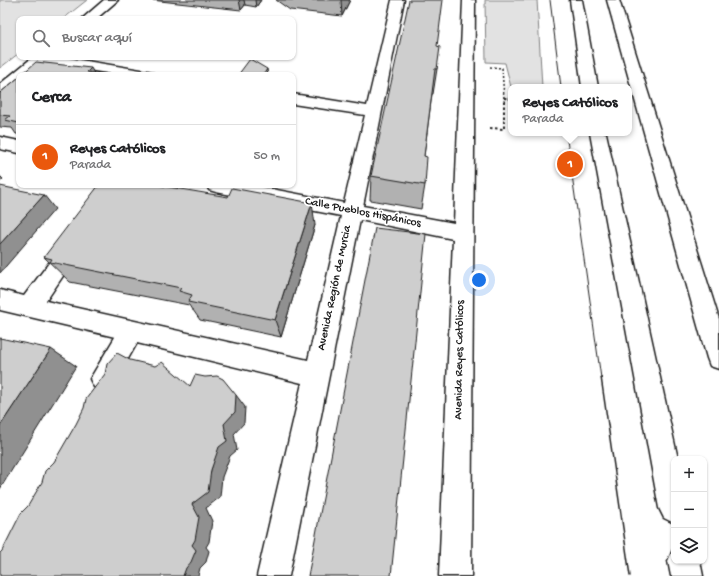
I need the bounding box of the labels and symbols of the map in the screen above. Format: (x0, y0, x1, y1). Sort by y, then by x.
pin: 1 (557, 149, 583, 179)
street label: Calle Pueblos Hispánicos (304, 195, 423, 231)
street label: Avenida Región de Murcia (315, 224, 355, 352)
your location (469, 270, 489, 290)
street label: Avenida Reyes Católicos (452, 300, 468, 420)

